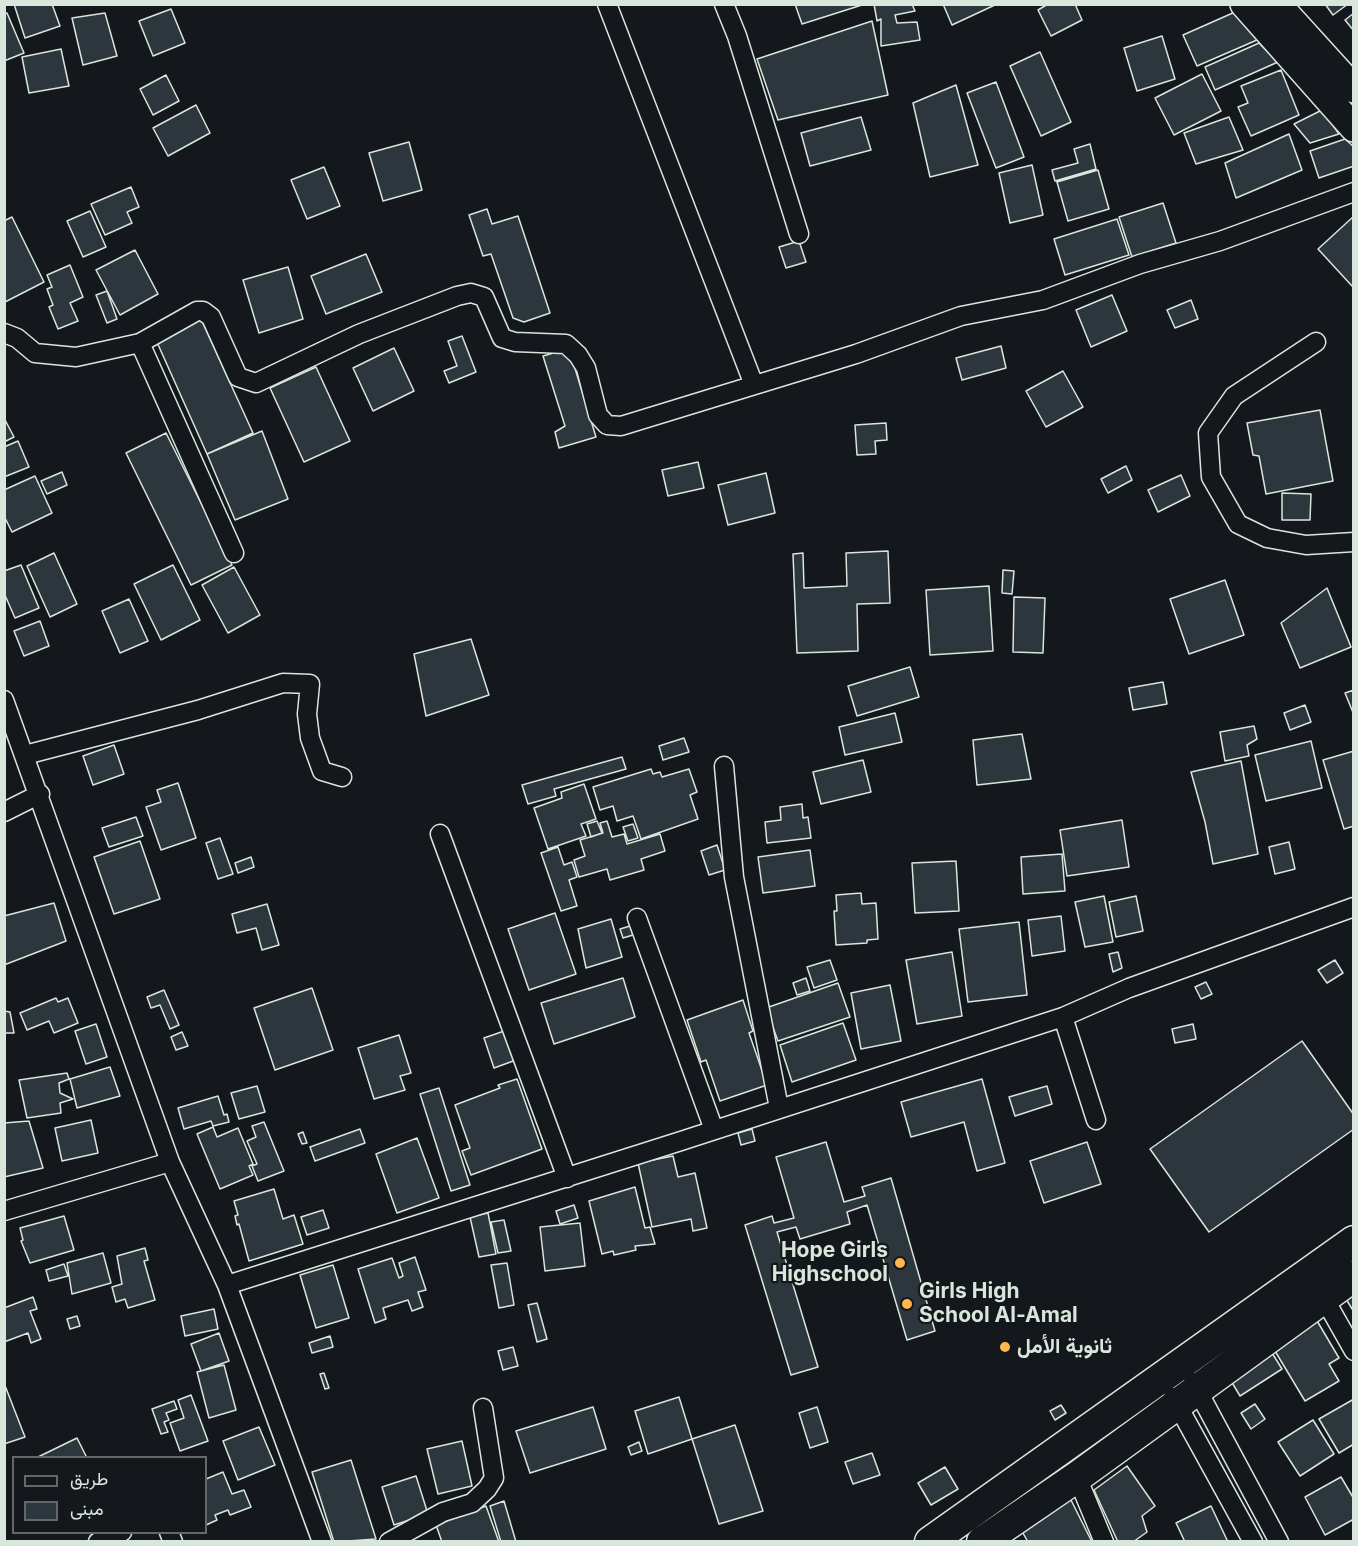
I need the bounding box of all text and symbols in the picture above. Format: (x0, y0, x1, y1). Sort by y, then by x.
place label: Hope Girls Highschool (772, 1238, 888, 1288)
marker: Hope Girls Highschool (893, 1256, 907, 1270)
place label: Girls High School Al-Amal (919, 1279, 1078, 1329)
marker: Girls High School Al-Amal (900, 1297, 914, 1311)
place label: ثانوية الأمل (1017, 1334, 1112, 1360)
marker: ثانوية الأمل (998, 1340, 1012, 1354)
legend (12, 1456, 207, 1534)
text: طريق (70, 1468, 108, 1489)
text: مبنى (70, 1498, 104, 1519)

